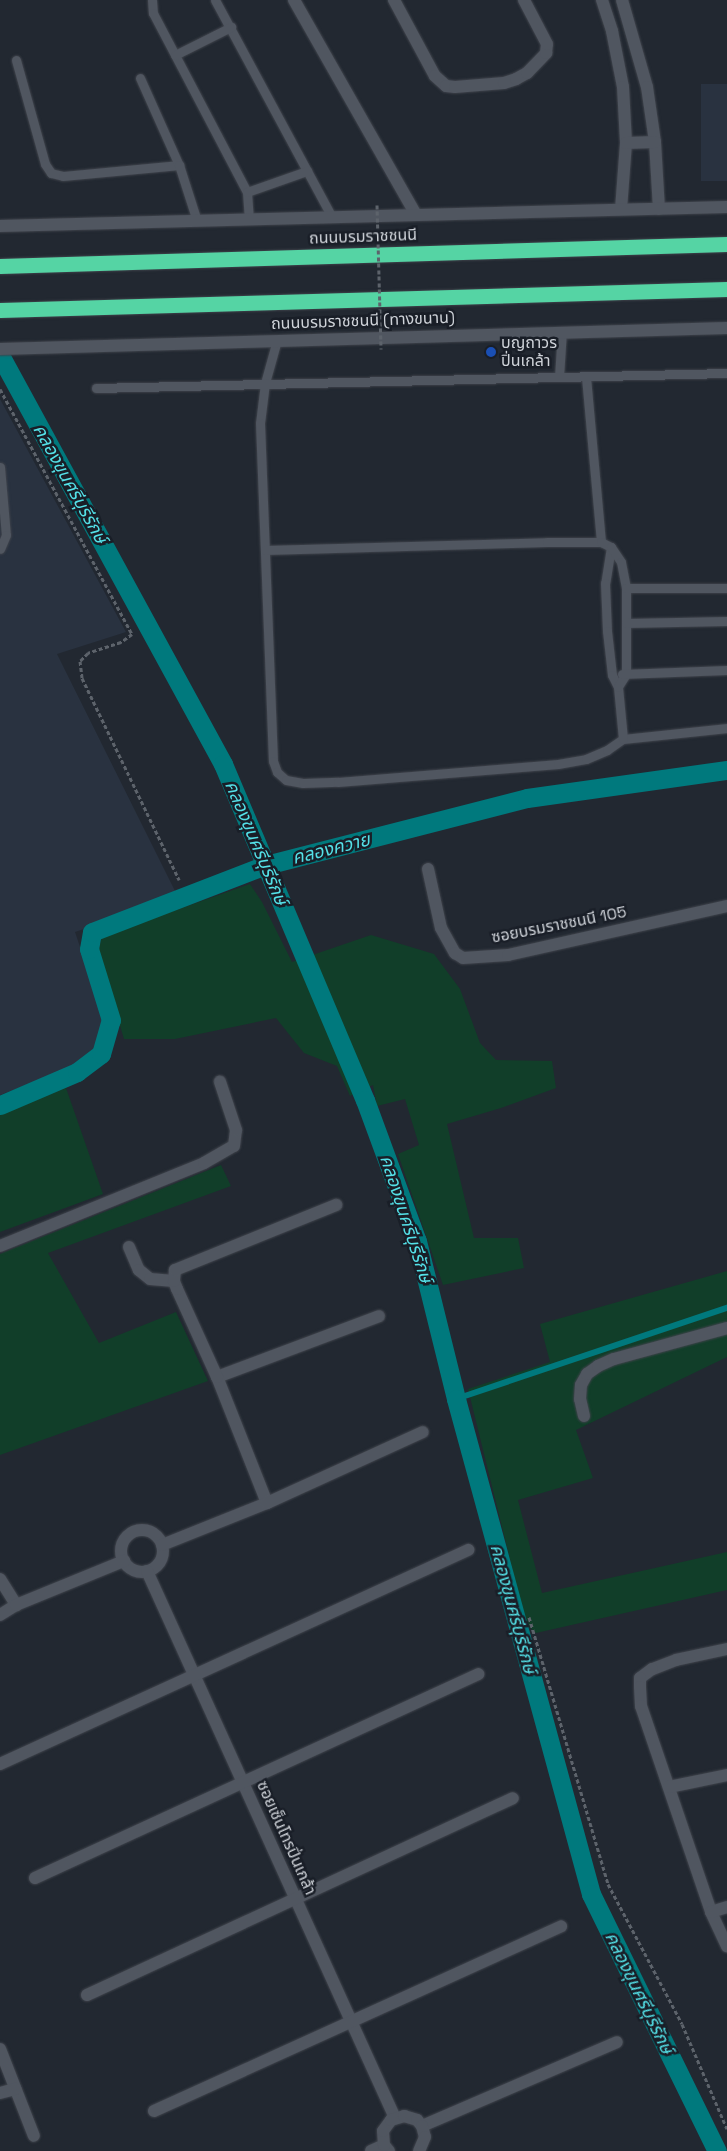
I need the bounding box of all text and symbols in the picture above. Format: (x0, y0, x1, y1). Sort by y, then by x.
street label: ถนนบรมราชชนนี (309, 226, 417, 248)
street label: ถนนบรมราชชนนี (ทางขนาน) (271, 308, 455, 334)
place label: บุญถาวร ปิ่นเกล้า (501, 333, 557, 371)
marker: บุญถาวร ปิ่นเกล้า (485, 346, 497, 358)
water label: คลองขุนศรีบุรีรักษ์ (28, 421, 112, 547)
water label: คลองขุนศรีบุรีรักษ์ (220, 778, 292, 908)
water label: คลองควาย (290, 829, 372, 869)
street label: ซอยบรมราชชนนี 105 (490, 903, 628, 947)
water label: คลองขุนศรีบุรีรักษ์ (375, 1152, 437, 1286)
water label: คลองขุนศรีบุรีรักษ์ (485, 1542, 541, 1676)
street label: ซอยเซ็นโทรปิ่นเกล้า (252, 1778, 320, 1898)
water label: คลองขุนศรีบุรีรักษ์ (600, 1928, 678, 2058)

